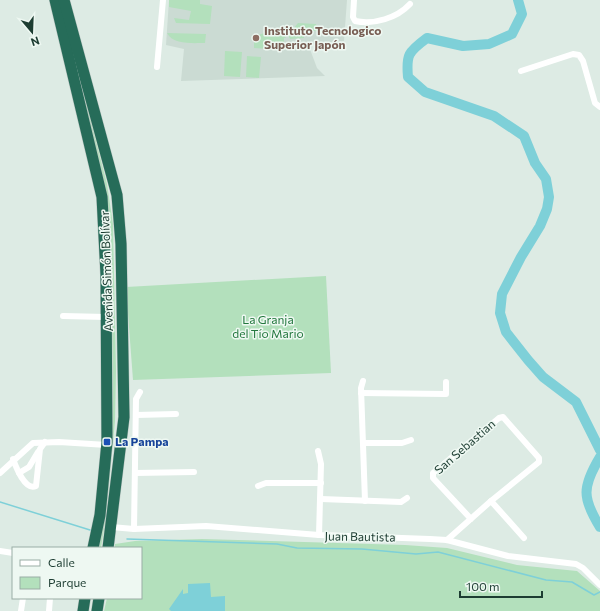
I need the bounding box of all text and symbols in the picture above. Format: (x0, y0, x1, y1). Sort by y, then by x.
north arrow (12, 12, 52, 52)
place label: Instituto Tecnologico Superior Japón (264, 23, 382, 52)
marker: Instituto Tecnologico Superior Japón (251, 33, 261, 43)
text: N (29, 34, 41, 49)
street label: Avenida Simón Bolívar (97, 210, 115, 332)
park label: La Granja del Tío Mario (232, 312, 304, 340)
street label: San Sebastian (431, 416, 498, 476)
place label: La Pampa (115, 434, 169, 448)
marker: La Pampa (102, 437, 112, 447)
street label: Juan Bautista (324, 528, 396, 545)
legend (12, 547, 142, 599)
text: Calle (48, 555, 75, 569)
scale bar (460, 573, 542, 599)
text: Parque (48, 575, 86, 589)
text: 100 m (466, 579, 500, 593)

